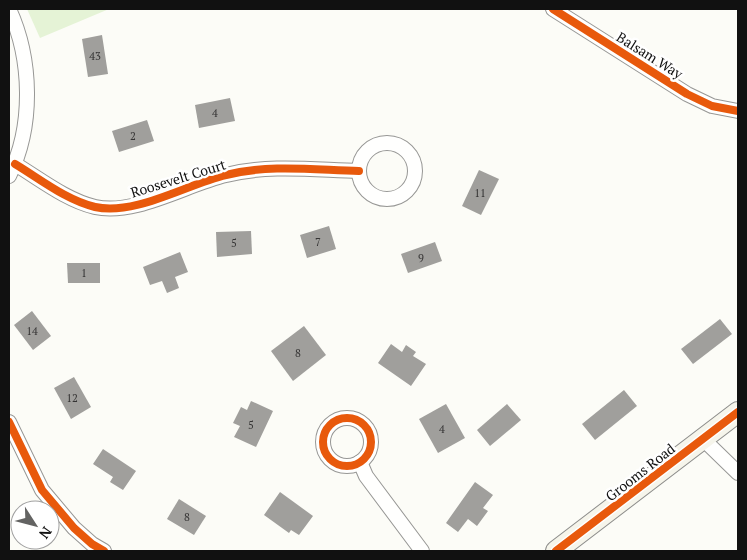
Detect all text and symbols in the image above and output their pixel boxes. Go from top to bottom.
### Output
street label: Balsam Way [613,27,688,83]
house number: 43 [89,49,101,63]
house number: 4 [212,106,218,120]
house number: 2 [130,129,136,143]
street label: Roosevelt Court [128,154,229,202]
house number: 11 [474,186,486,200]
house number: 7 [315,235,321,249]
house number: 5 [231,236,237,250]
house number: 9 [418,251,424,265]
house number: 1 [81,266,87,280]
house number: 14 [26,324,38,338]
house number: 8 [295,346,301,360]
house number: 12 [66,391,78,405]
house number: 5 [248,418,254,432]
house number: 4 [439,422,445,436]
street label: Grooms Road [601,439,679,505]
north arrow [10,500,60,550]
house number: 8 [184,510,190,524]
text: N [35,523,57,543]

